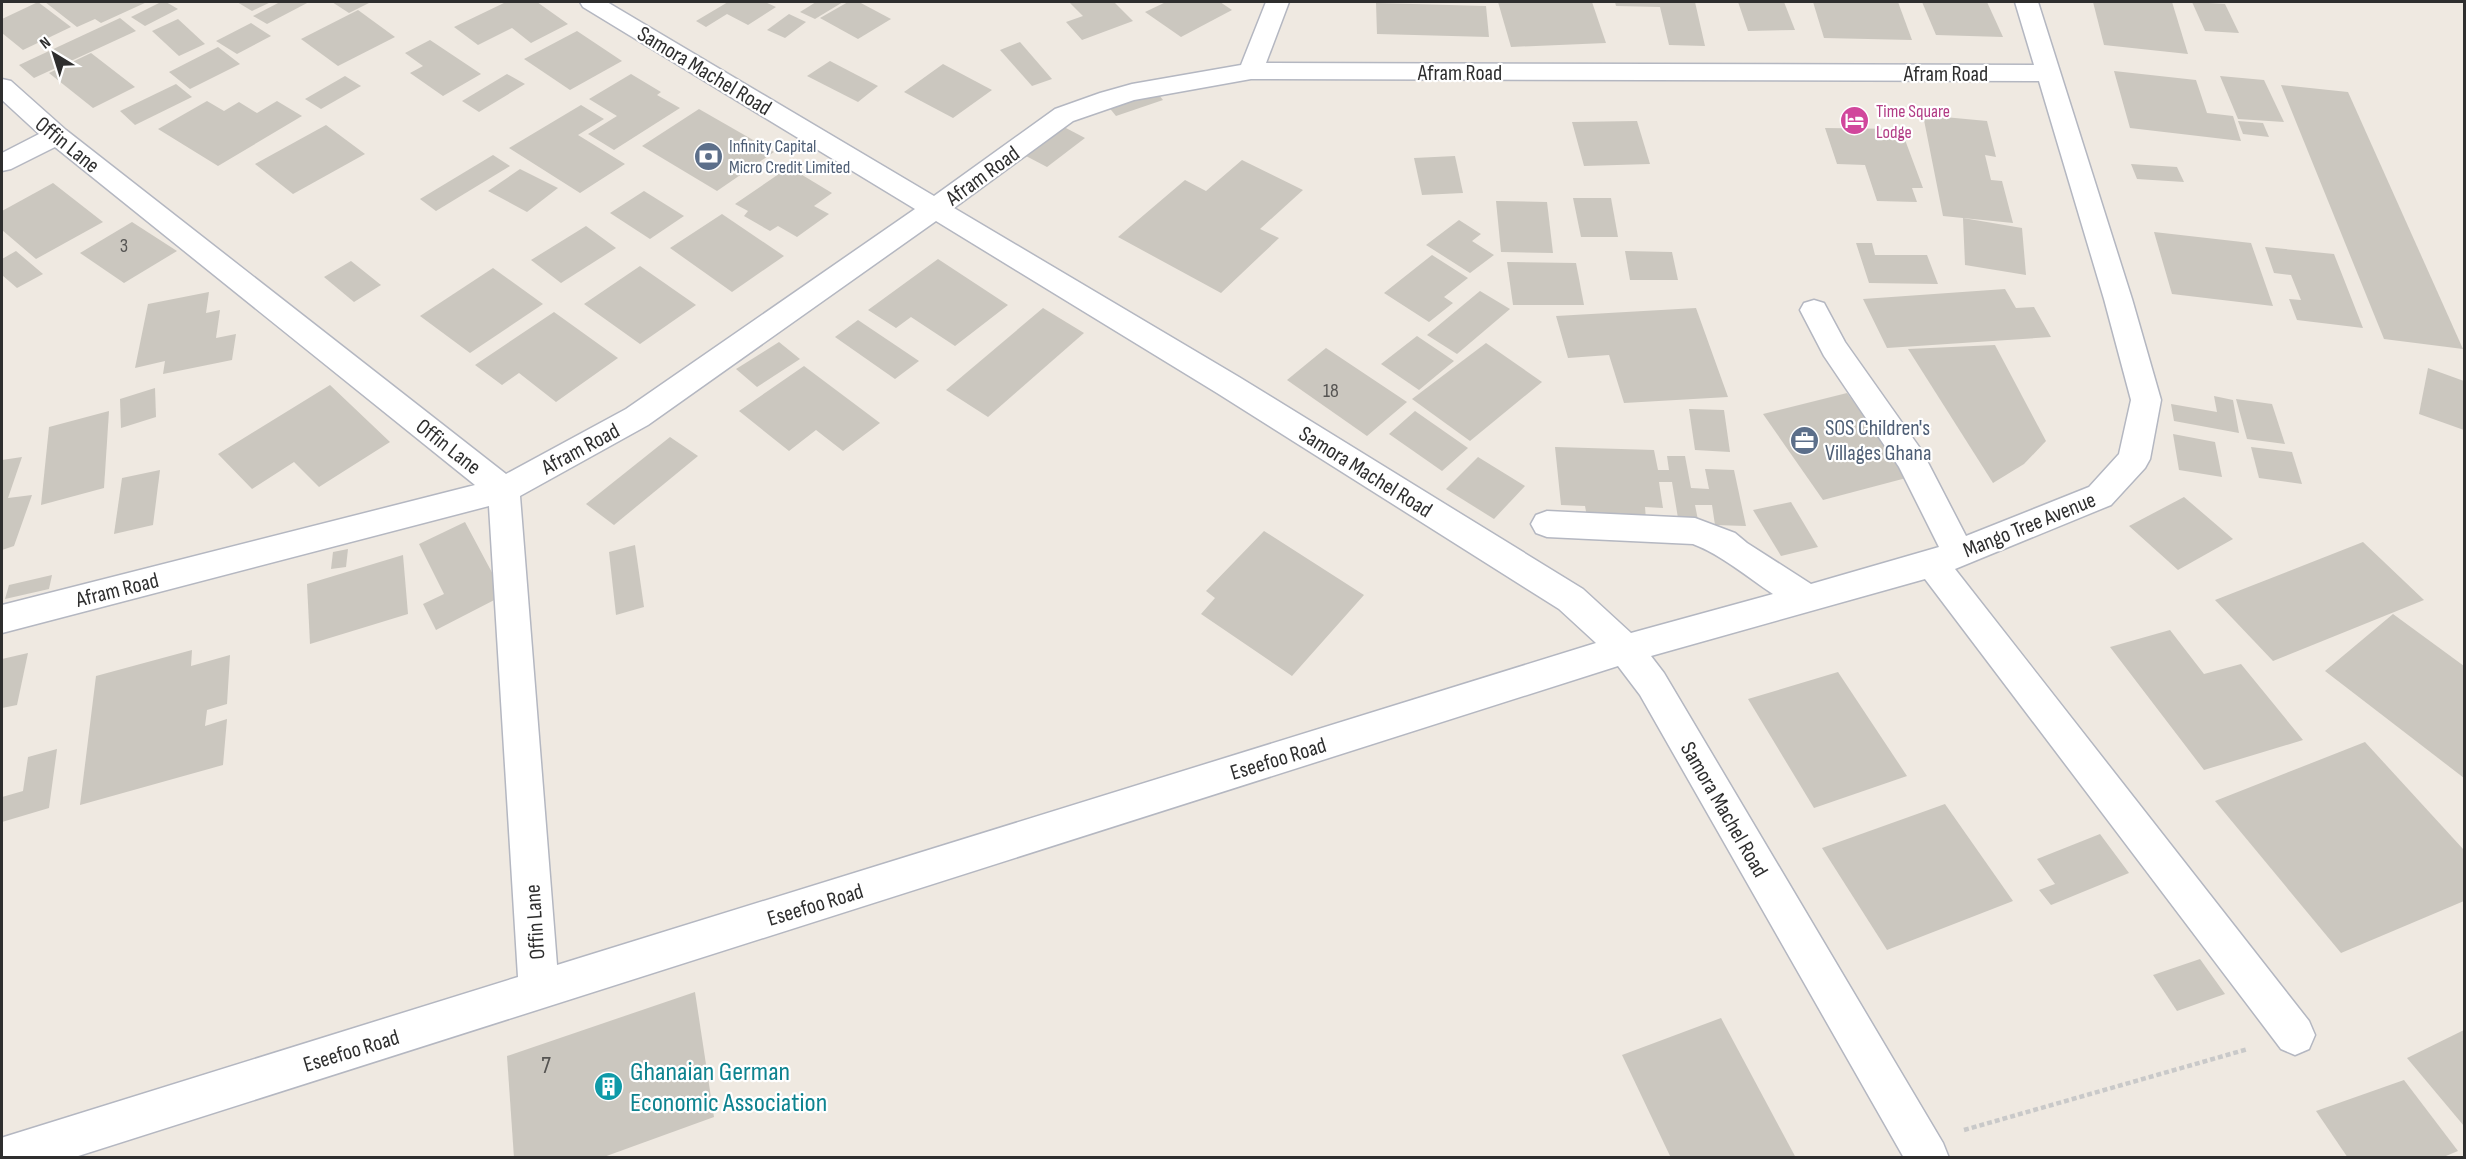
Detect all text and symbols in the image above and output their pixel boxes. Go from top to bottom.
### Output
street label: Samora Machel Road [632,21,776,122]
north arrow [24,24,84,84]
text: N [36,33,55,53]
street label: Afram Road [1417,60,1502,87]
street label: Afram Road [1903,61,1988,88]
place label: Time Square Lodge [1876,101,1950,143]
hotel icon: Time Square Lodge [1839,105,1871,137]
street label: Offin Lane [29,111,105,179]
place label: Infinity Capital Micro Credit Limited [729,136,850,178]
bank icon: Infinity Capital Micro Credit Limited [692,140,724,172]
street label: Afram Road [940,140,1025,213]
house number: 3 [120,234,128,258]
house number: 18 [1323,379,1339,403]
street label: Offin Lane [410,413,486,481]
place label: SOS Children's Villages Ghana [1825,415,1931,467]
street label: Afram Road [536,418,624,482]
street label: Samora Machel Road [1294,421,1437,524]
office icon: SOS Children's Villages Ghana [1788,424,1820,456]
street label: Mango Tree Avenue [1959,487,2100,564]
street label: Afram Road [72,567,162,614]
street label: Eseefoo Road [1227,732,1330,787]
street label: Samora Machel Road [1674,737,1773,882]
street label: Eseefoo Road [764,878,867,933]
street label: Offin Lane [519,883,552,960]
street label: Eseefoo Road [300,1024,403,1079]
house number: 7 [541,1051,551,1080]
place label: Ghanaian German Economic Association [630,1056,827,1119]
building icon: Ghanaian German Economic Association [593,1071,625,1103]

